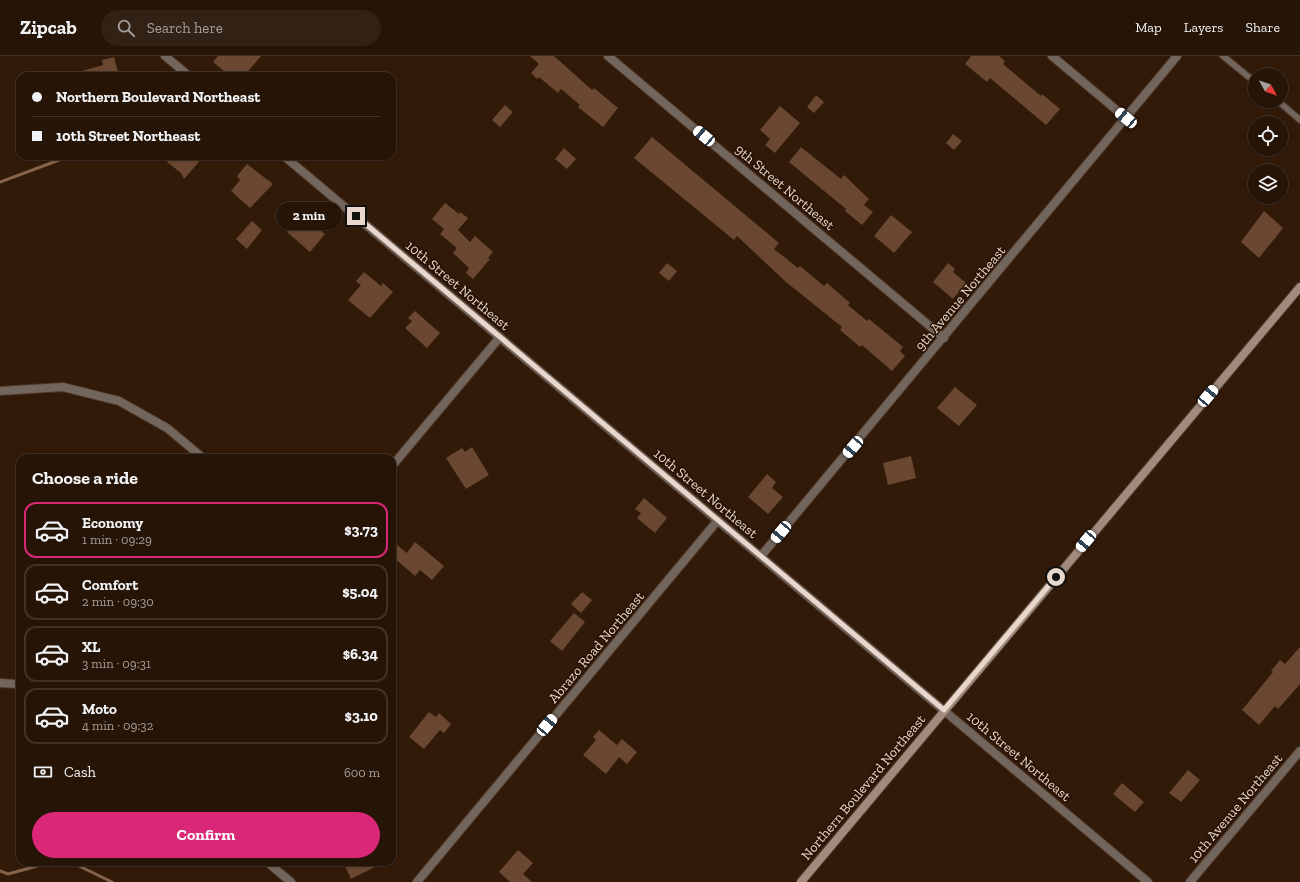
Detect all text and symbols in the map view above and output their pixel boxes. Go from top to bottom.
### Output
search box [101,10,381,46]
text: Zipcab [20,16,77,39]
icon: search [115,17,137,39]
text: Search here [147,19,223,37]
text: Map [1135,19,1162,36]
text: Layers [1184,19,1223,36]
text: Share [1245,19,1280,36]
north arrow [1248,68,1288,108]
map controls [1248,68,1288,204]
text: Northern Boulevard Northeast [56,88,260,106]
car [1113,106,1139,130]
button: locate [1248,116,1288,156]
car [691,124,717,148]
text: 10th Street Northeast [56,127,200,145]
street label: 9th Street Northeast [732,141,838,234]
button: layers [1248,164,1288,204]
callout: 2 min [276,202,342,230]
route end [347,207,365,225]
text: 2 min [293,208,325,223]
street label: 10th Street Northeast [402,237,514,334]
street label: 9th Avenue Northeast [912,242,1010,354]
car [1196,383,1220,409]
car [841,434,865,460]
street label: 10th Street Northeast [650,445,762,542]
text: Choose a ride [32,467,138,489]
icon: car [34,512,70,548]
text: Economy [82,514,143,532]
car [769,519,793,545]
text: $3.73 [344,521,378,539]
car [1074,528,1098,554]
text: 1 min · 09:29 [82,532,152,547]
route start [1047,568,1065,586]
icon: car [34,574,70,610]
text: Comfort [82,576,138,594]
text: $5.04 [342,583,378,601]
street label: Abrazo Road Northeast [545,588,648,706]
text: 2 min · 09:30 [82,594,154,609]
icon: car [34,636,70,672]
text: XL [82,638,100,656]
text: $6.34 [343,645,378,663]
text: 3 min · 09:31 [82,656,151,671]
icon: car [34,698,70,734]
text: Moto [82,700,117,718]
text: $3.10 [345,707,378,725]
street label: 10th Street Northeast [963,708,1075,805]
street label: Northern Boulevard Northeast [797,710,930,864]
car [535,712,559,738]
text: 4 min · 09:32 [82,718,153,733]
street label: 10th Avenue Northeast [1185,750,1287,866]
icon: cash [32,761,54,783]
text: Cash [64,763,96,781]
text: 600 m [344,765,380,780]
button: Confirm [32,812,380,858]

